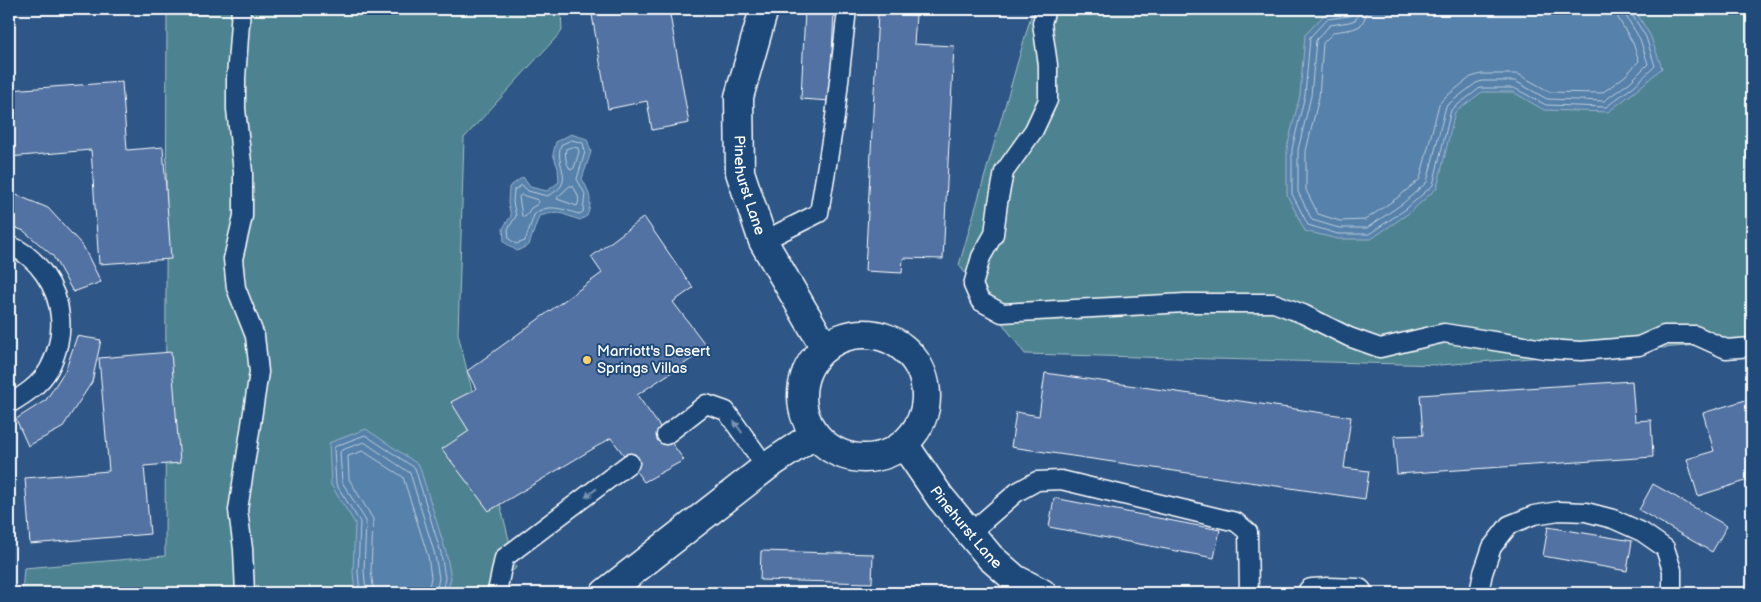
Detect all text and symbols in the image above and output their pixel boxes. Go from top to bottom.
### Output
street label: Pinehurst Lane [730,135,770,237]
place label: Marriott's Desert Springs Villas [597,342,711,378]
marker: Marriott's Desert Springs Villas [581,354,593,366]
one-way arrow [733,420,743,434]
street label: Pinehurst Lane [926,482,1006,573]
one-way arrow [585,487,598,498]

